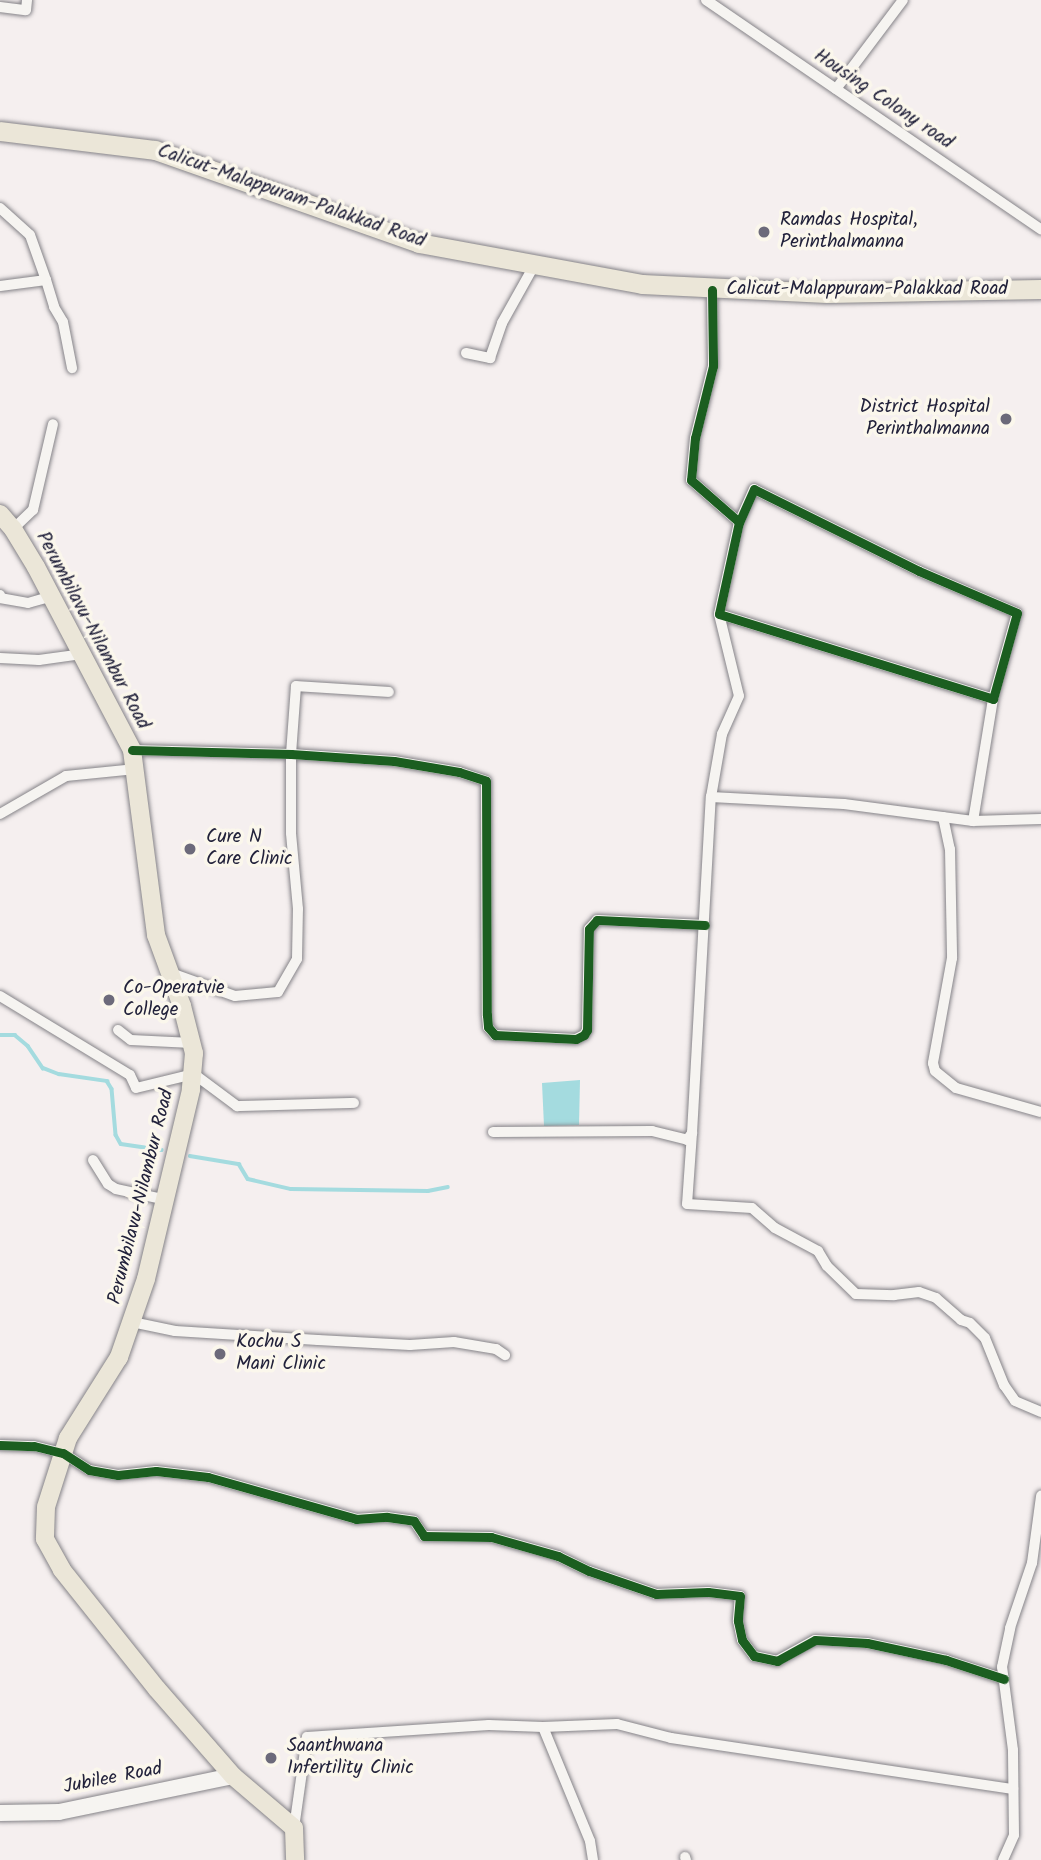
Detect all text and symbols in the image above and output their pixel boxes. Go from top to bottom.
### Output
street label: Housing Colony road [809,45,957,155]
street label: Calicut-Malappuram-Palakkad Road [154,140,428,254]
place label: Ramdas Hospital, Perinthalmanna [780,210,918,254]
marker: Ramdas Hospital, Perinthalmanna [754,222,774,242]
street label: Calicut-Malappuram-Palakkad Road [726,279,1008,301]
place label: District Hospital Perinthalmanna [860,397,990,441]
marker: District Hospital Perinthalmanna [996,409,1016,429]
street label: Perumbilavu-Nilambur Road [30,528,154,734]
place label: Cure N Care Clinic [206,827,292,871]
marker: Cure N Care Clinic [180,839,200,859]
place label: Co-Operatvie College [123,978,225,1022]
marker: Co-Operatvie College [101,992,117,1008]
street label: Perumbilavu-Nilambur Road [104,1087,180,1307]
place label: Kochu S Mani Clinic [236,1332,326,1376]
marker: Kochu S Mani Clinic [210,1344,230,1364]
place label: Saanthwana Infertility Clinic [287,1736,414,1780]
marker: Saanthwana Infertility Clinic [261,1748,281,1768]
street label: Jubilee Road [62,1758,164,1800]

